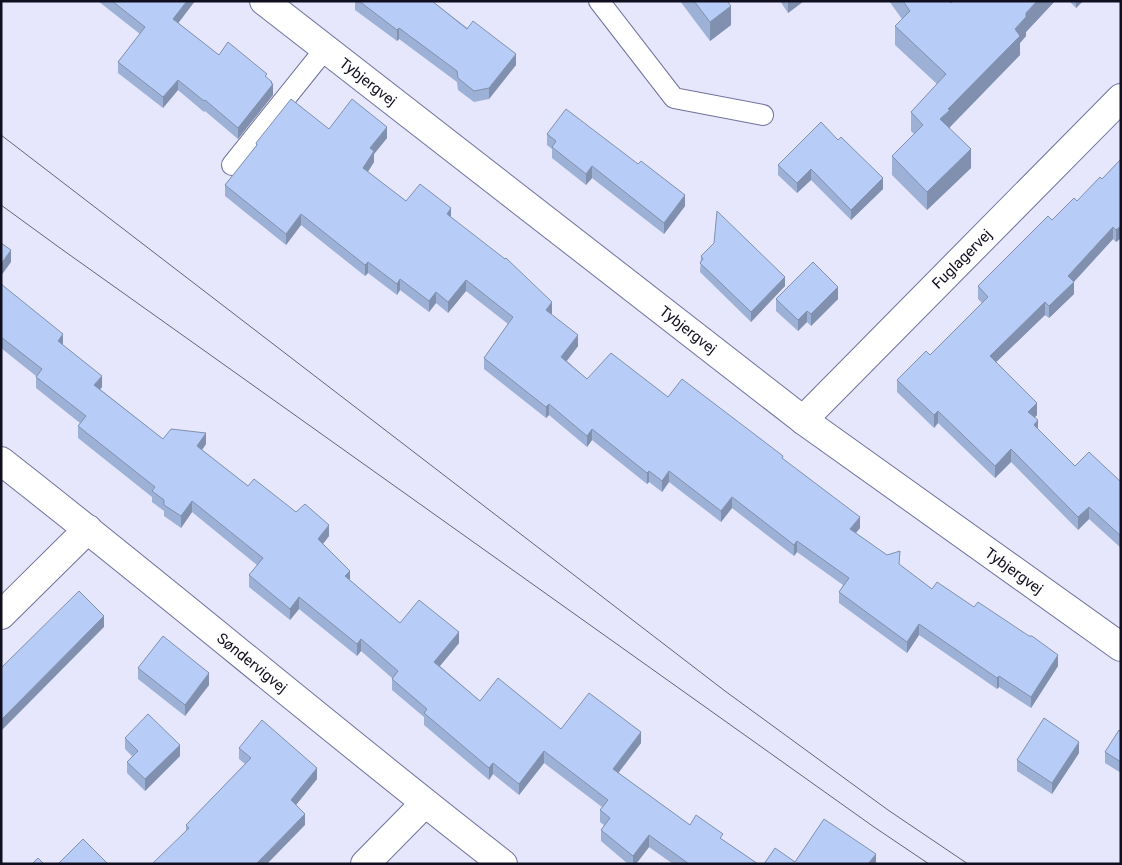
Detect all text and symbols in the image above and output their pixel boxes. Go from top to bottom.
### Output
street label: Tybjergvej [336,54,400,110]
street label: Fuglagervej [928,225,996,293]
street label: Tybjergvej [656,302,720,358]
street label: Tybjergvej [981,544,1047,598]
street label: Søndervigvej [213,629,291,697]

